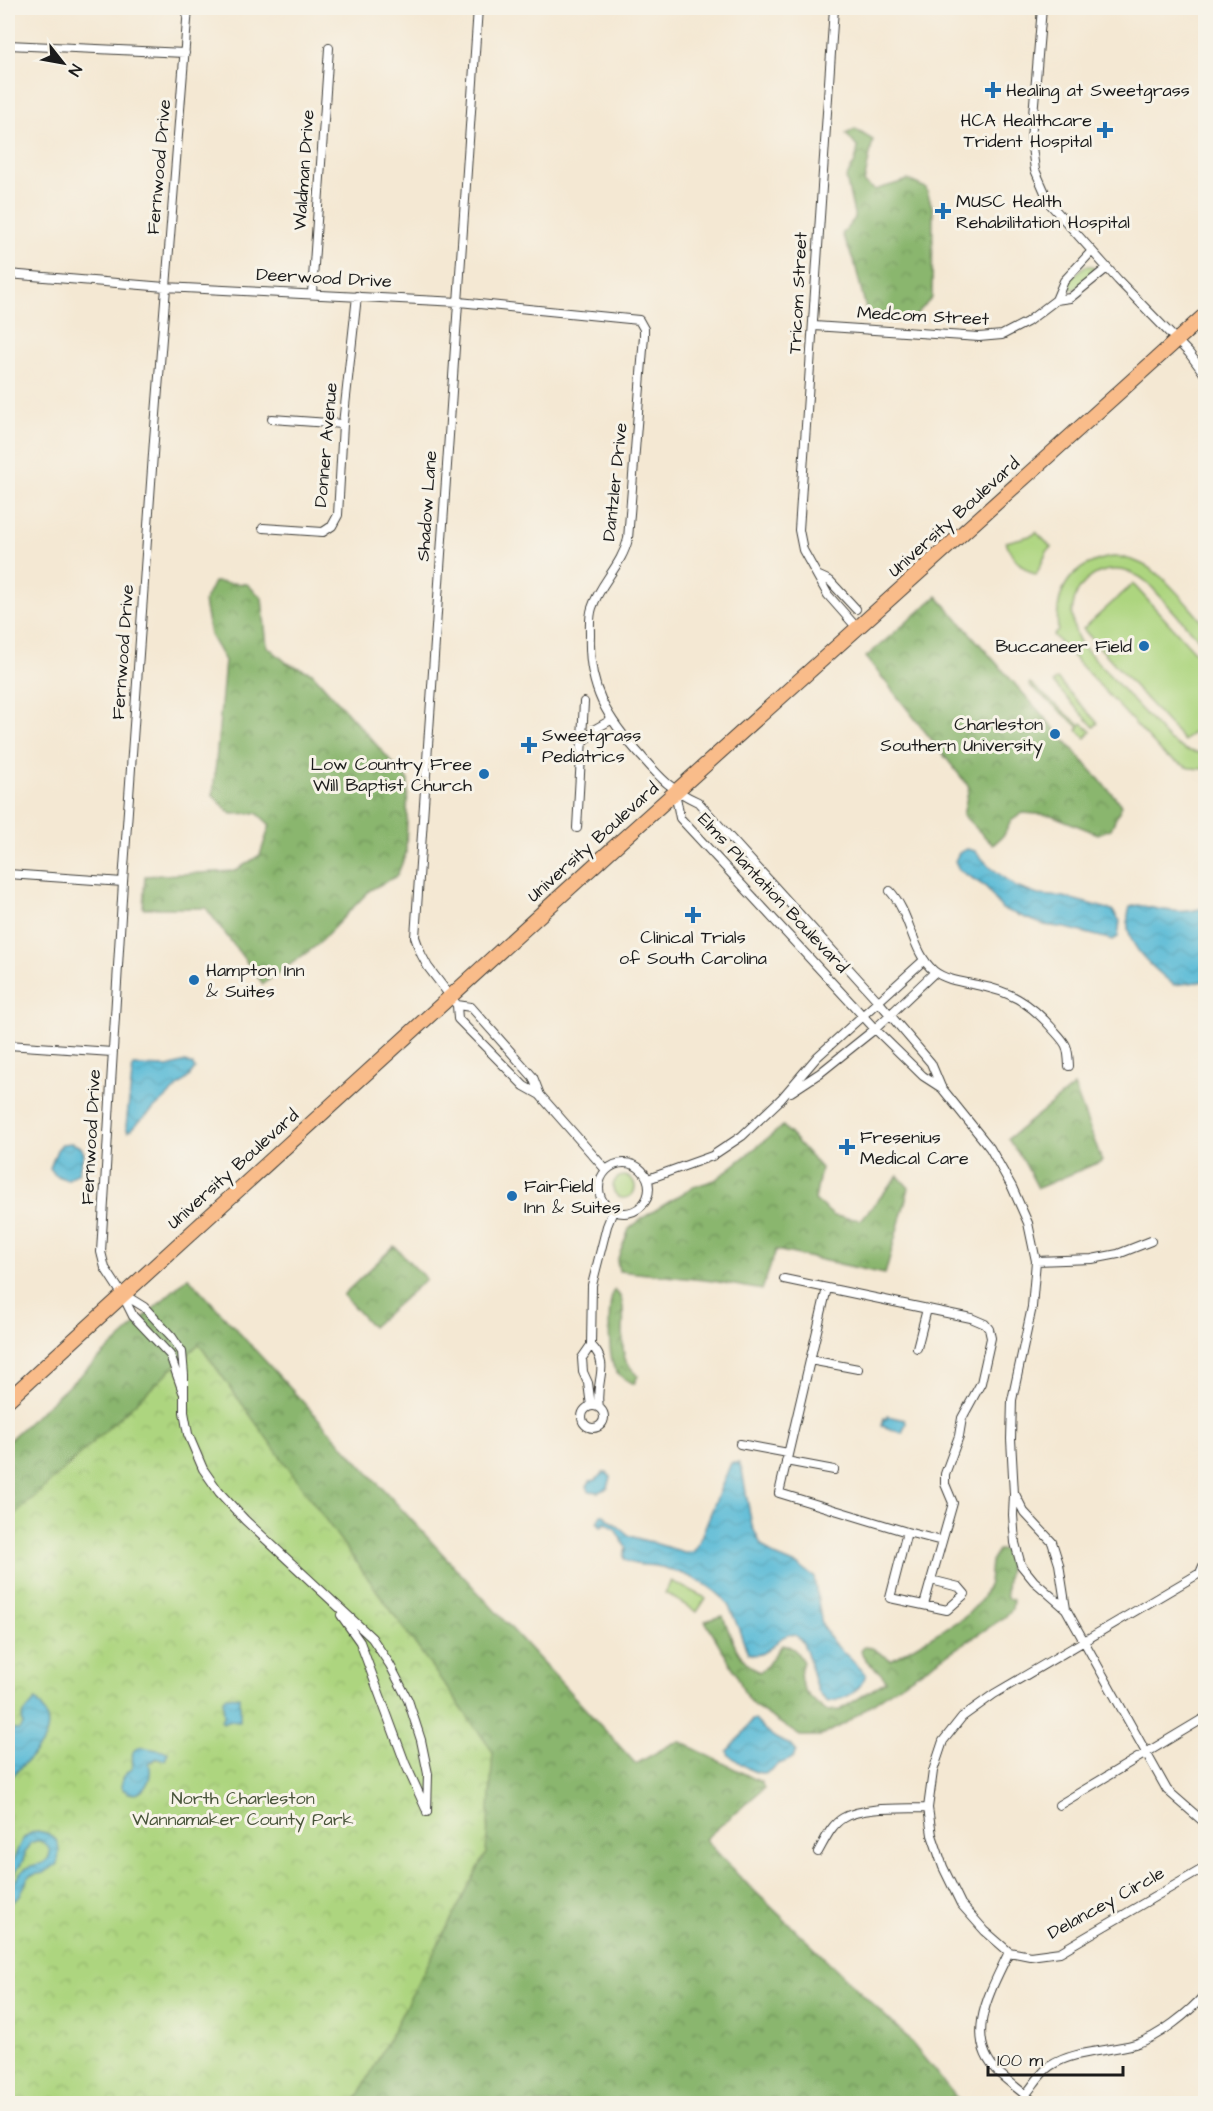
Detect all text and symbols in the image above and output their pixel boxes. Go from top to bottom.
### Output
north arrow [33,33,93,93]
text: N [63,60,87,80]
place label: Healing at Sweetgrass [1006,78,1190,104]
marker: Healing at Sweetgrass [984,81,1002,99]
street label: Fernwood Drive [141,98,177,236]
place label: HCA Healthcare Trident Hospital [961,108,1092,154]
street label: Waldman Drive [287,109,321,231]
marker: HCA Healthcare Trident Hospital [1096,121,1114,139]
place label: MUSC Health Rehabilitation Hospital [956,189,1130,235]
marker: MUSC Health Rehabilitation Hospital [934,202,952,220]
street label: Tricom Street [782,231,814,355]
street label: Deerwood Drive [256,262,393,294]
street label: Medcom Street [856,300,990,332]
street label: Donner Avenue [308,381,344,508]
street label: Dantzler Drive [596,421,634,543]
street label: Shadow Lane [411,449,443,562]
street label: University Boulevard [883,451,1026,584]
street label: Fernwood Drive [106,583,140,721]
place label: Buccaneer Field [996,634,1132,659]
marker: Buccaneer Field [1137,639,1151,653]
place label: Charleston Southern University [880,712,1043,759]
place label: Sweetgrass Pediatrics [542,723,641,769]
marker: Charleston Southern University [1048,727,1062,741]
marker: Sweetgrass Pediatrics [520,736,538,754]
place label: Low Country Free Will Baptist Church [310,752,472,798]
marker: Low Country Free Will Baptist Church [477,767,491,781]
street label: University Boulevard [522,776,665,909]
street label: Elms Plantation Boulevard [692,807,854,979]
marker: Clinical Trials of South Carolina [684,906,702,924]
place label: Clinical Trials of South Carolina [619,925,767,971]
place label: Hampton Inn & Suites [206,958,304,1004]
marker: Hampton Inn & Suites [187,973,201,987]
street label: Fernwood Drive [75,1068,107,1205]
street label: University Boulevard [162,1103,305,1236]
place label: Fresenius Medical Care [860,1125,969,1171]
marker: Fresenius Medical Care [838,1138,856,1156]
place label: Fairfield Inn & Suites [524,1174,621,1220]
marker: Fairfield Inn & Suites [505,1189,519,1203]
park label: North Charleston Wannamaker County Park [132,1786,354,1833]
street label: Delancey Circle [1043,1860,1170,1946]
scale bar [988,2039,1123,2077]
text: 100 m [997,2048,1043,2073]

